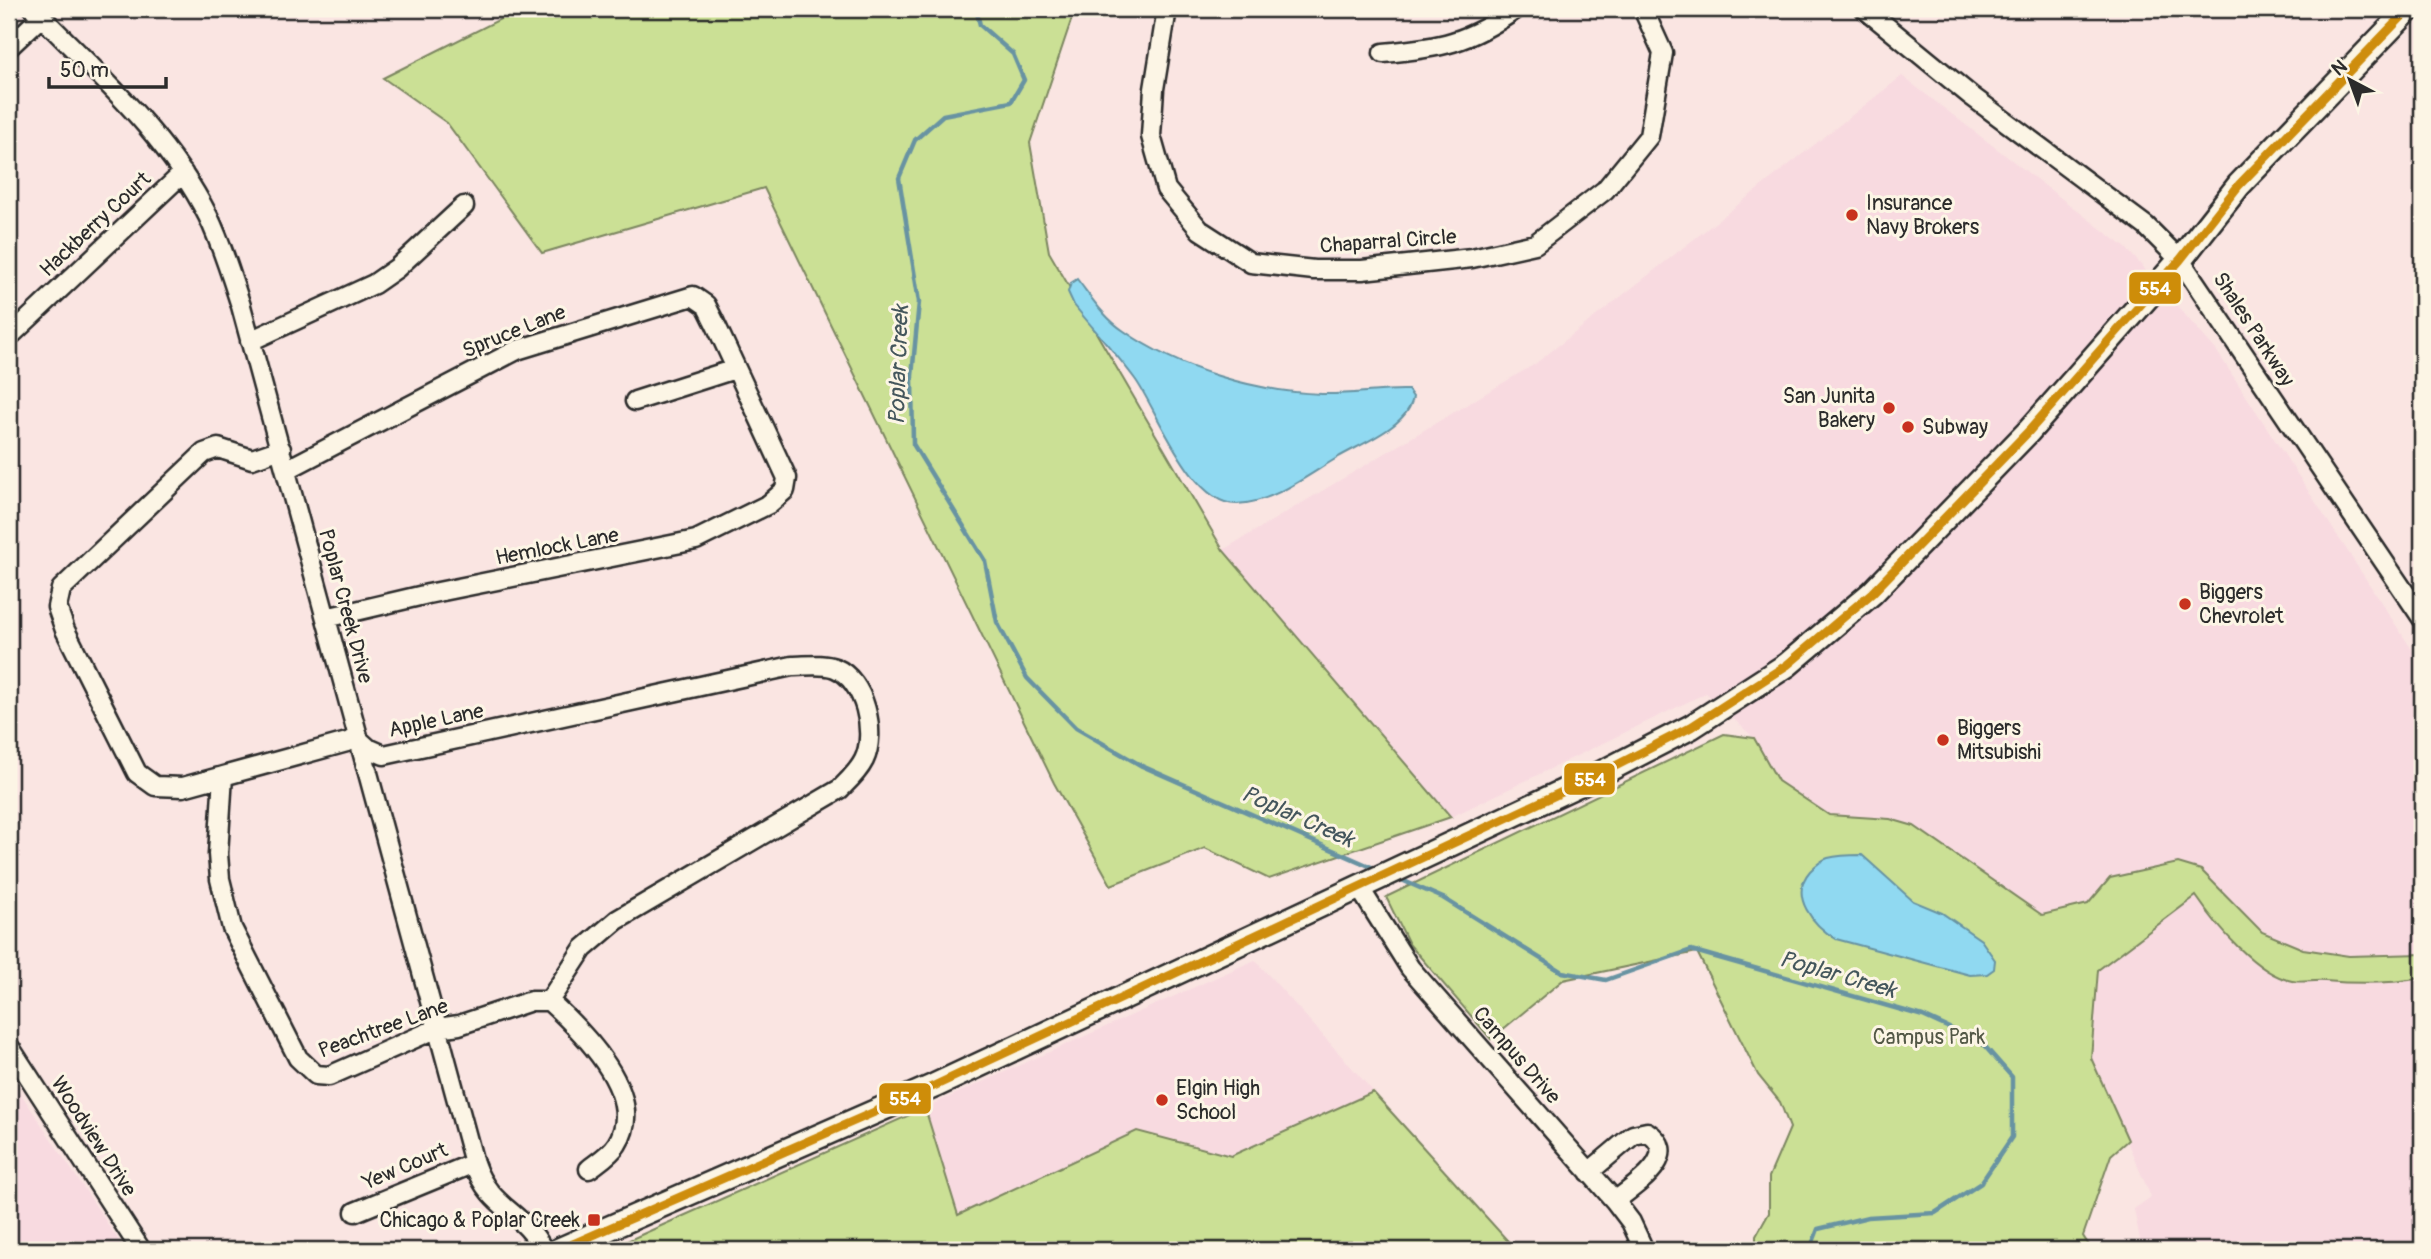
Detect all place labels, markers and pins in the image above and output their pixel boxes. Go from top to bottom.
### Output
place label: Insurance Navy Brokers [1866,190,1980,241]
marker: Insurance Navy Brokers [1844,207,1860,223]
place label: San Junita Bakery [1783,383,1875,434]
marker: San Junita Bakery [1881,400,1897,416]
place label: Subway [1922,414,1988,441]
marker: Subway [1900,419,1916,435]
place label: Biggers Chevrolet [2199,579,2284,630]
marker: Biggers Chevrolet [2177,596,2193,612]
place label: Biggers Mitsubishi [1957,715,2041,766]
marker: Biggers Mitsubishi [1935,732,1951,748]
place label: Elgin High School [1176,1075,1260,1126]
marker: Elgin High School [1154,1092,1170,1108]
place label: Chicago & Poplar Creek [379,1207,580,1234]
marker: Chicago & Poplar Creek [586,1212,602,1228]

